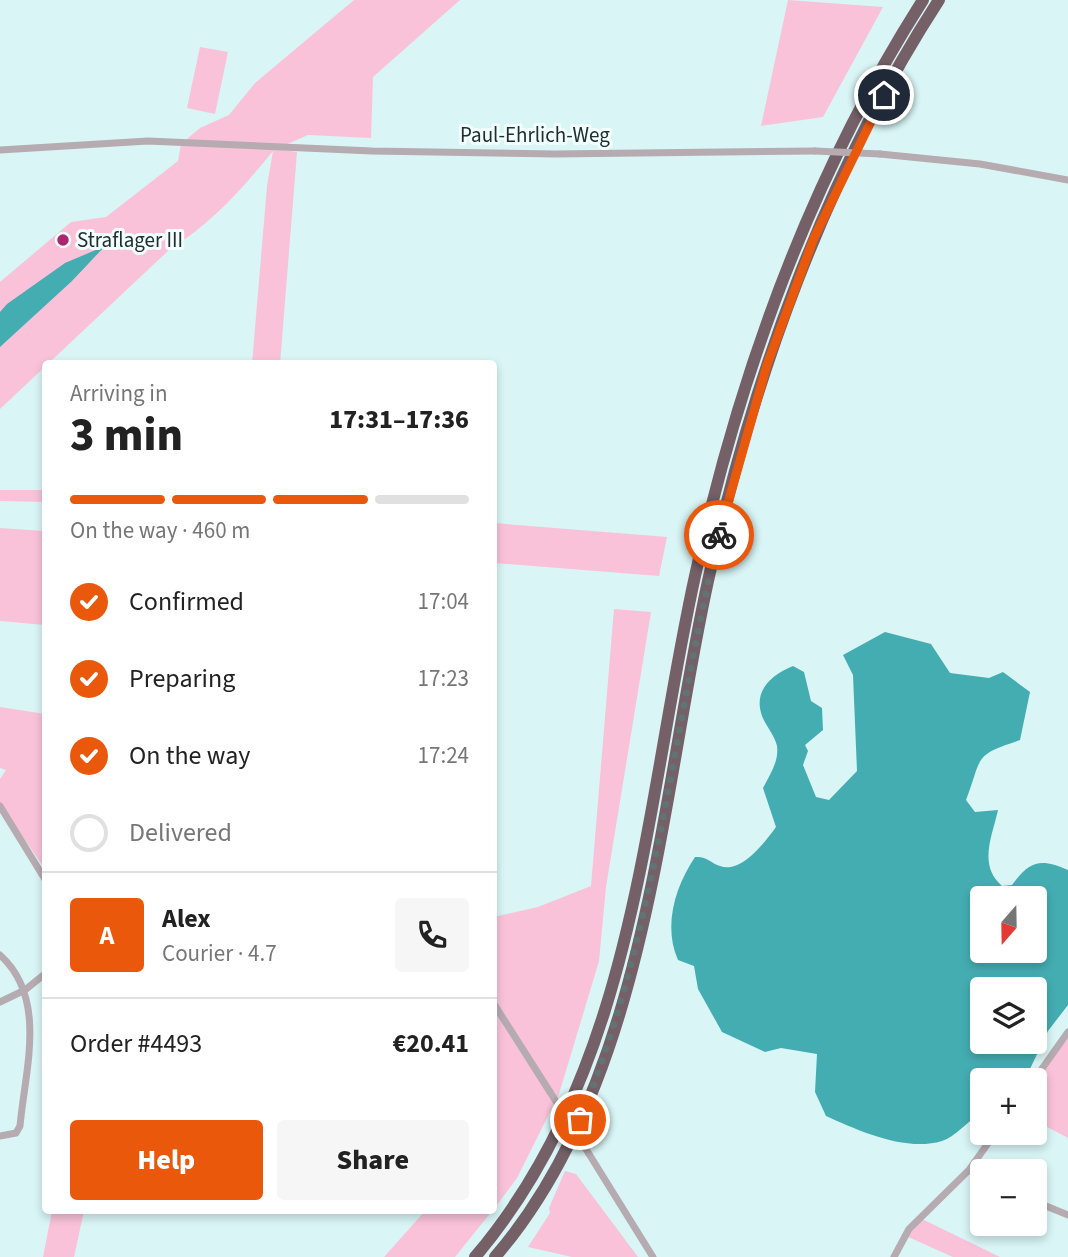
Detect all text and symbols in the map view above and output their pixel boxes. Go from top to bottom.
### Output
pin [854,65,914,125]
icon: home [865,76,903,114]
street label: Paul-Ehrlich-Weg [460,120,610,150]
place label: Straflager III [77,225,183,255]
marker: Straflager III [55,232,71,248]
text: Arriving in [70,377,168,410]
text: 17:31–17:36 [329,401,469,438]
text: 3 min [70,403,183,468]
courier [684,500,754,570]
text: On the way · 460 m [70,514,250,547]
icon: bike [700,516,738,554]
icon: check [70,583,108,621]
text: Confirmed [129,583,244,620]
text: 17:04 [418,585,469,618]
icon: check [70,660,108,698]
text: Preparing [129,660,235,697]
text: 17:23 [418,662,469,695]
icon: check [70,737,108,775]
text: On the way [129,737,250,774]
text: 17:24 [418,739,469,772]
text: Delivered [129,814,232,851]
north arrow [970,886,1046,962]
map controls [970,886,1047,1236]
button: phone [395,898,469,972]
text: Alex [162,900,211,937]
text: A [100,917,114,954]
text: Courier · 4.7 [162,937,277,970]
button: layers [970,977,1047,1054]
text: Order #4493 [70,1025,202,1062]
text: €20.41 [393,1025,469,1062]
button: + [970,1068,1047,1145]
pin [550,1090,610,1150]
icon: bag [561,1101,599,1139]
button: Help [70,1120,263,1200]
button: Share [277,1120,469,1200]
button: − [970,1159,1047,1236]

